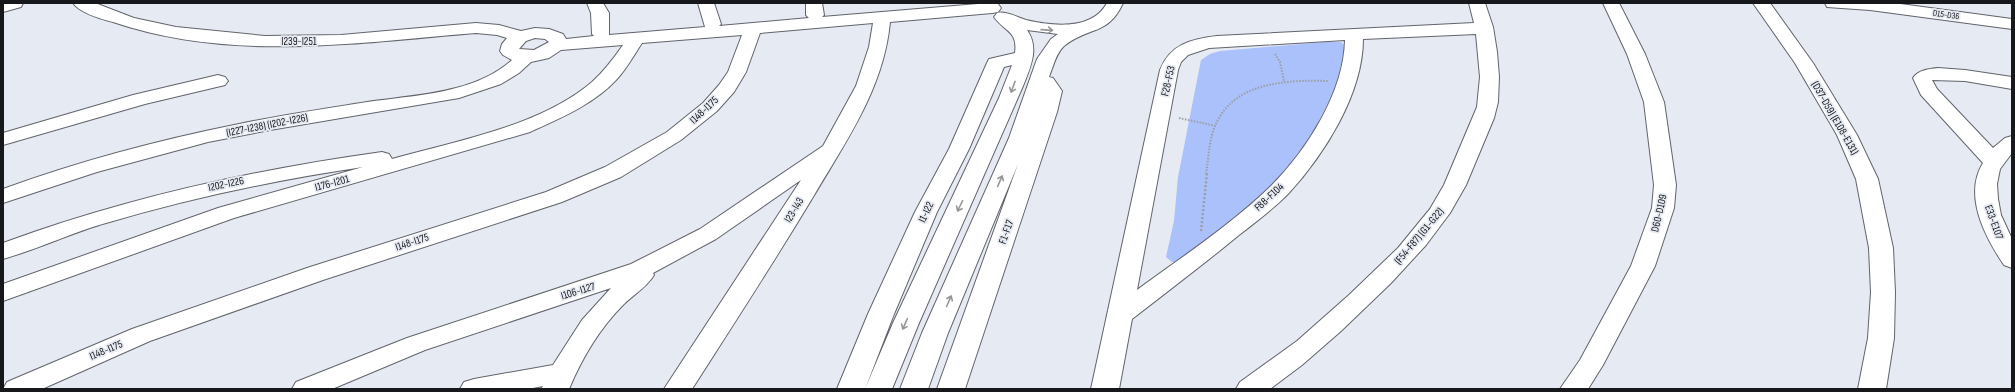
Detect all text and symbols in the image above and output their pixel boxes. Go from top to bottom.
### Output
street label: D15-D36 [1932,8,1960,22]
one-way arrow [1040,26,1053,33]
street label: I239-I251 [281,35,317,48]
street label: F28-F53 [1158,64,1178,97]
street label: (D37-D59) (E108-E131) [1809,79,1861,157]
one-way arrow [1008,81,1016,93]
street label: I148-I175 [687,94,721,126]
street label: (I227-I238) (I202-I226) [225,111,309,139]
street label: I176-I201 [313,172,351,194]
street label: I202-I226 [207,174,245,194]
one-way arrow [997,176,1005,188]
street label: F88-F104 [1252,180,1287,214]
street label: D60-D109 [1648,193,1670,233]
street label: I23-I43 [781,195,807,225]
street label: I1-I22 [915,199,937,224]
one-way arrow [956,200,963,212]
street label: E33-E107 [1982,203,2006,241]
street label: (F54-F87) (G1-G22) [1392,205,1446,267]
street label: F1-F17 [996,218,1016,246]
street label: I148-I175 [394,230,430,254]
street label: I106-I127 [559,279,597,302]
one-way arrow [945,295,953,307]
one-way arrow [901,318,908,330]
street label: I148-I175 [88,337,124,363]

